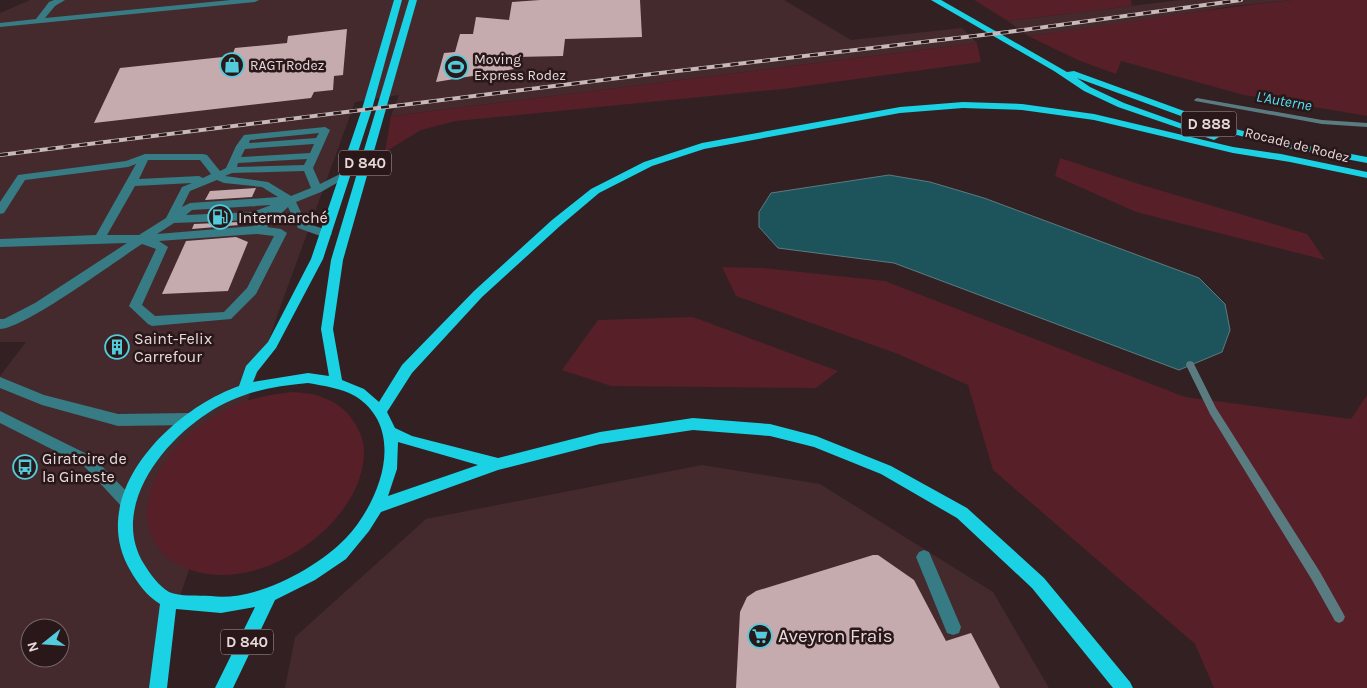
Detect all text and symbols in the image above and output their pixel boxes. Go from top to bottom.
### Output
place label: Moving Express Rodez [474,51,566,84]
shop icon: RAGT Rodez [219,52,245,78]
sports icon: Moving Express Rodez [443,54,469,80]
place label: RAGT Rodez [250,57,324,74]
water label: L'Auterne [1255,87,1313,115]
road number: D 888 [1182,112,1236,136]
street label: Rocade de Rodez [1243,124,1351,166]
road number: D 840 [339,150,391,176]
fuel station icon: Intermarché [207,204,233,230]
place label: Intermarché [238,208,328,227]
place label: Saint-Felix Carrefour [134,329,212,366]
building icon: Saint-Felix Carrefour [104,334,130,360]
place label: Giratoire de la Gineste [42,449,127,486]
bus stop icon: Giratoire de la Gineste [12,454,38,480]
north arrow [20,618,70,668]
supermarket icon: Aveyron Frais [747,623,773,649]
place label: Aveyron Frais [778,625,893,647]
road number: D 840 [221,630,273,654]
text: N [23,639,43,654]

